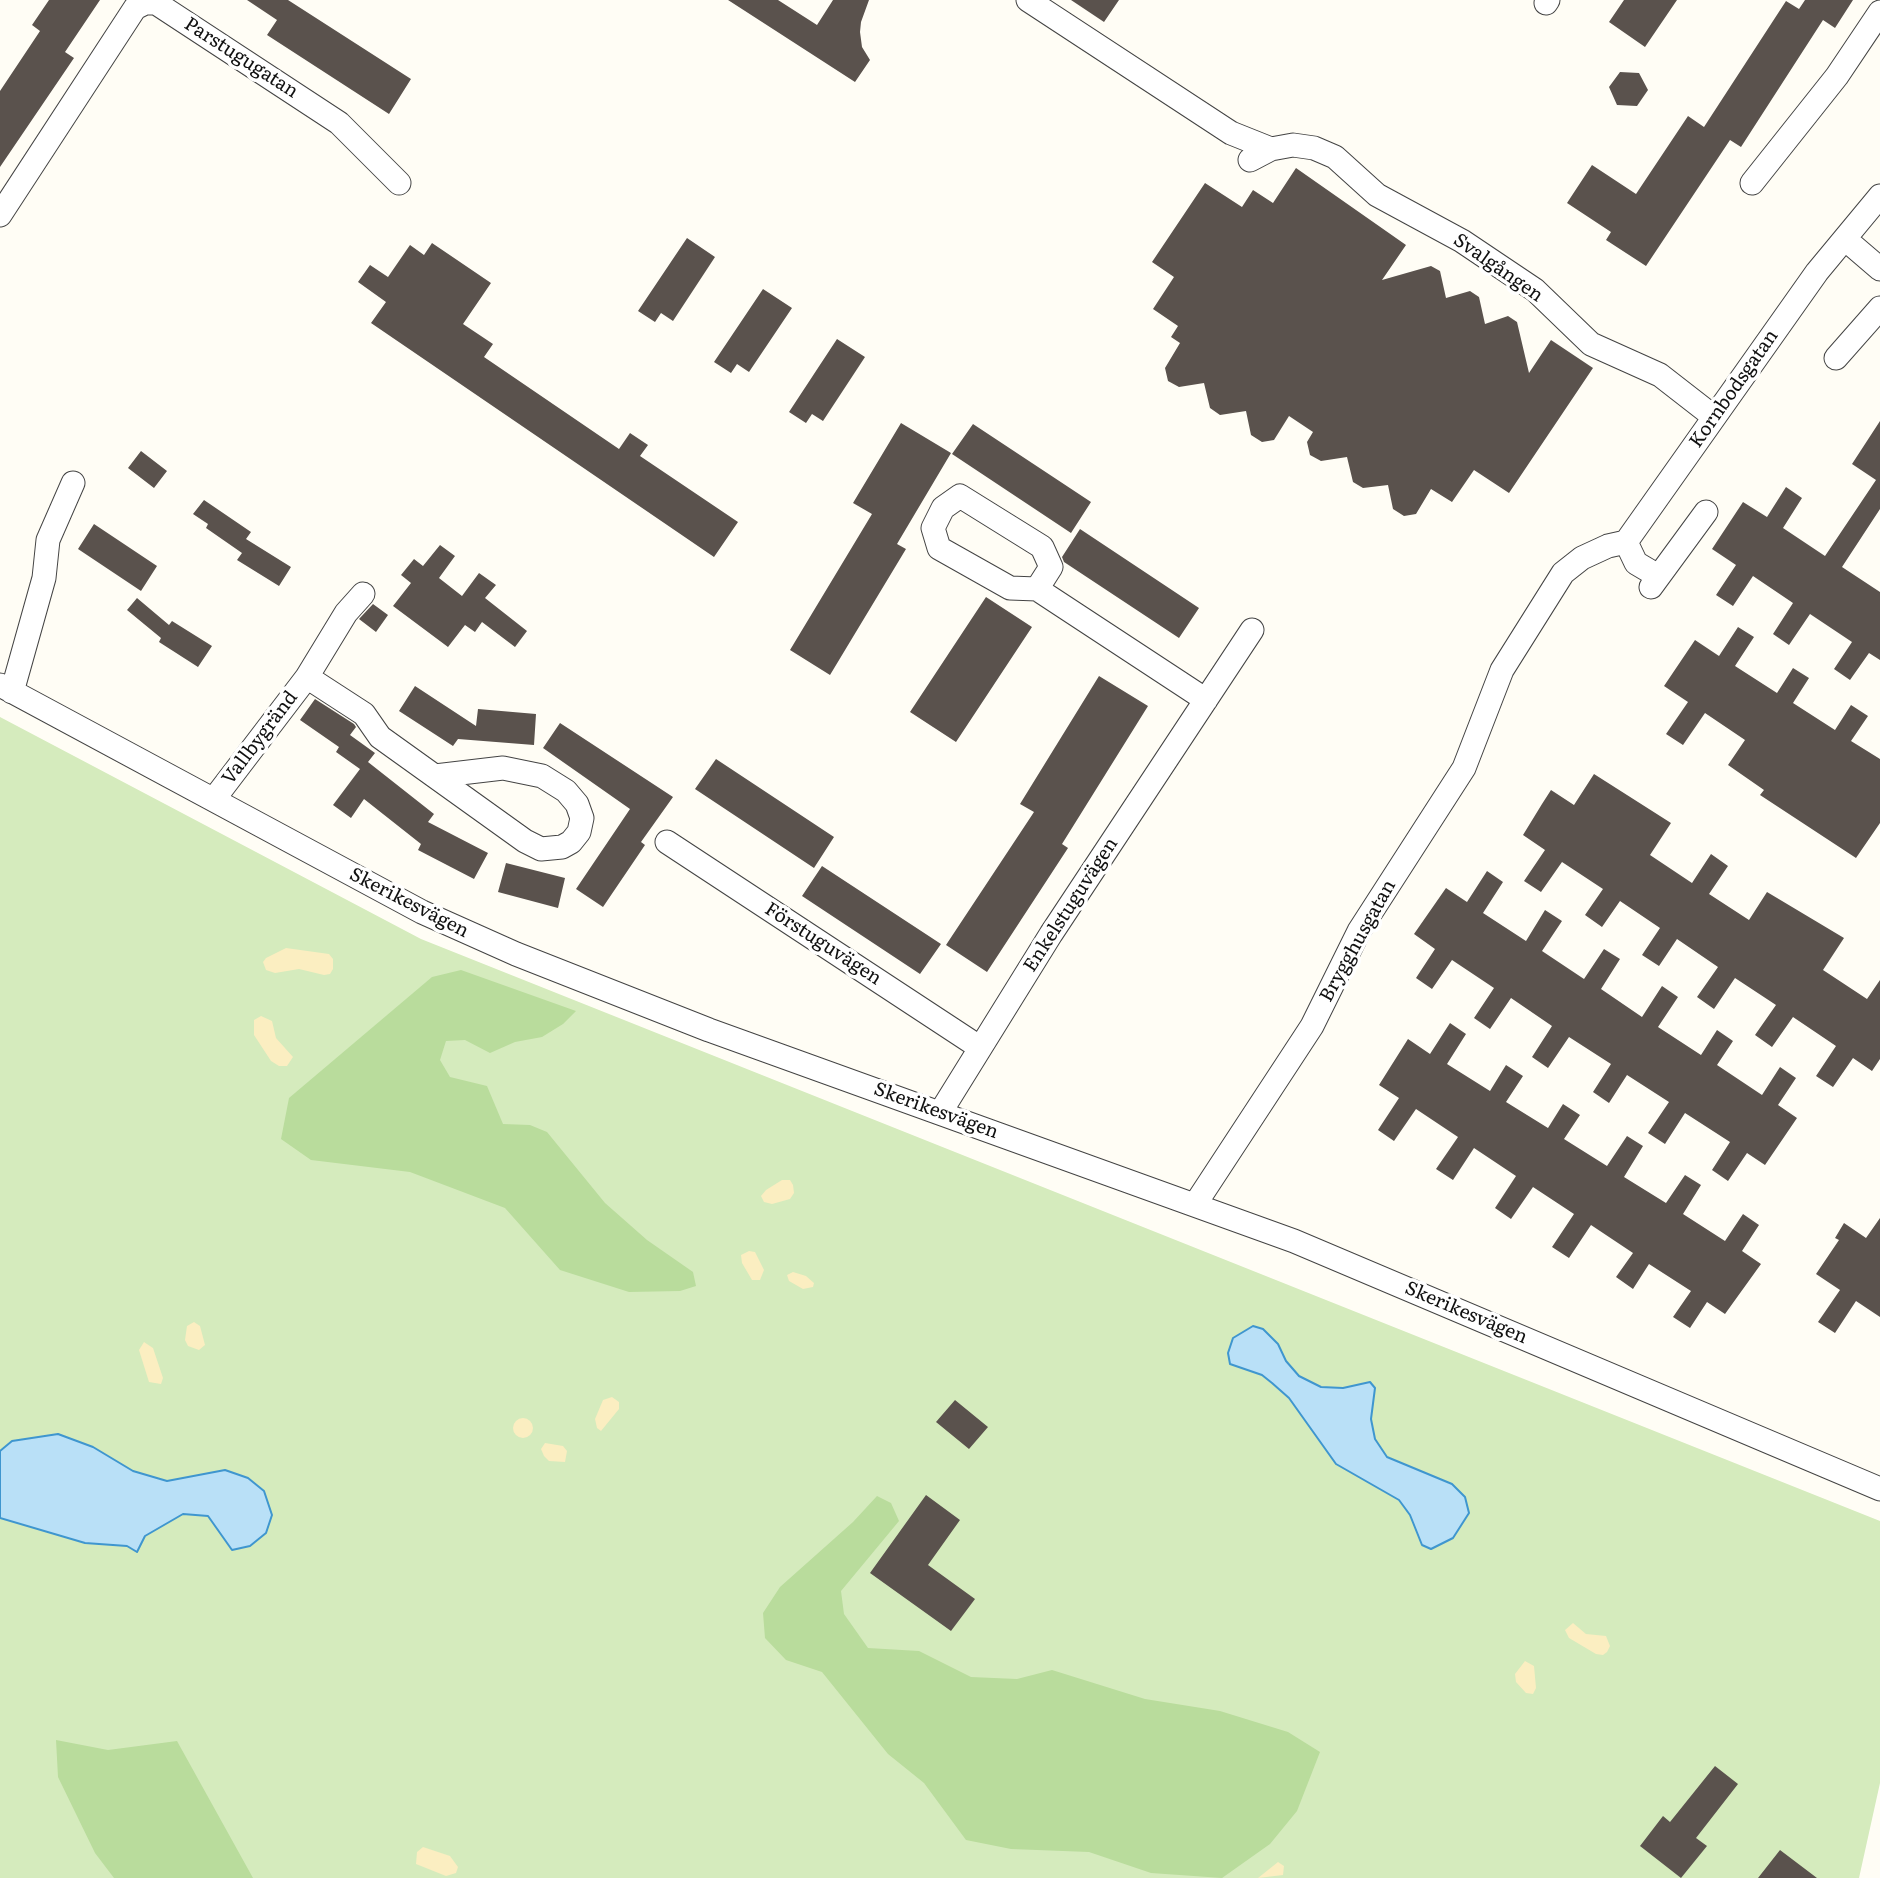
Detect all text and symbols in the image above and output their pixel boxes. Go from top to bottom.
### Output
street label: Parstugugatan [180,13,302,103]
street label: Svalgången [1449,229,1547,307]
street label: Kornbodsgatan [1685,326,1783,452]
street label: Vallbygränd [217,687,303,789]
street label: Enkelstuguvägen [1019,834,1123,976]
street label: Skerikesvägen [346,863,472,943]
street label: Brygghusgatan [1315,876,1401,1006]
street label: Förstuguvägen [760,898,886,990]
street label: Skerikesvägen [871,1078,1001,1144]
street label: Skerikesvägen [1401,1277,1531,1349]

